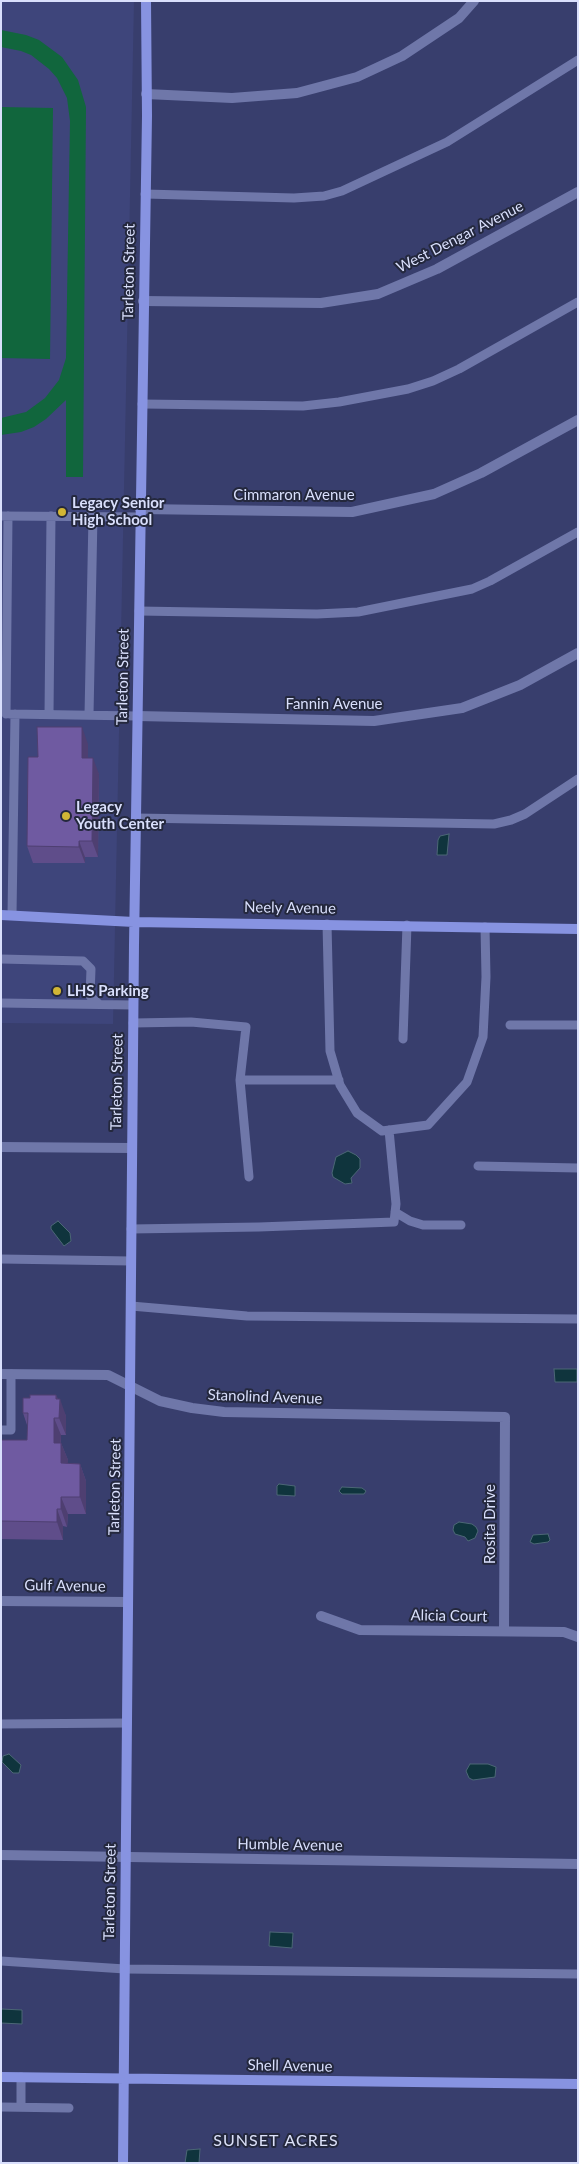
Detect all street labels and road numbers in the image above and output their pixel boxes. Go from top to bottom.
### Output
street label: West Dengar Avenue [393,197,527,277]
street label: Tarleton Street [119,223,139,321]
street label: Cimmaron Avenue [233,486,355,504]
street label: Tarleton Street [113,628,133,726]
street label: Fannin Avenue [285,695,383,713]
street label: Neely Avenue [244,898,336,918]
street label: Tarleton Street [107,1033,127,1131]
street label: Stanolind Avenue [207,1386,323,1408]
street label: Tarleton Street [105,1438,125,1536]
street label: Rosita Drive [481,1484,499,1564]
street label: Gulf Avenue [24,1576,106,1596]
street label: Alicia Court [410,1606,488,1626]
street label: Humble Avenue [237,1835,343,1855]
street label: Tarleton Street [100,1843,120,1941]
street label: Shell Avenue [247,2056,333,2076]

